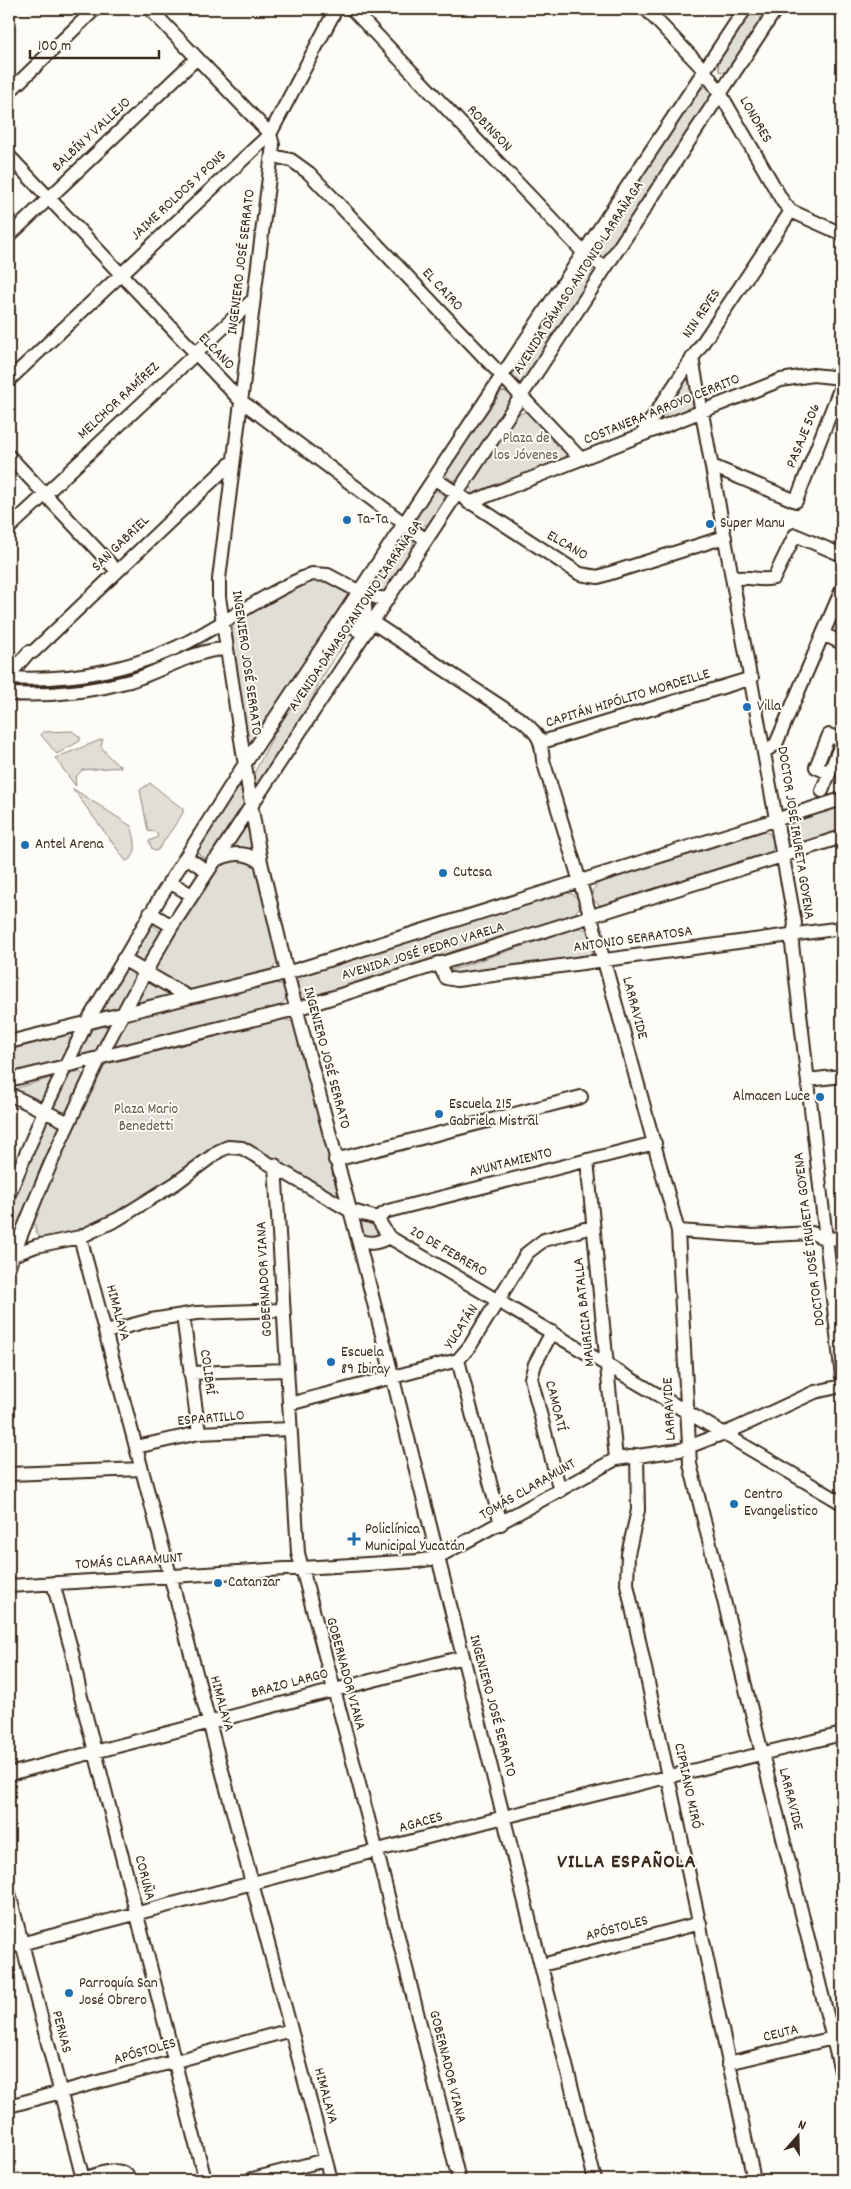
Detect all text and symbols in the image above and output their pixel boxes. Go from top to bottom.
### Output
scale bar [30,28,159,60]
text: 100 m [38,36,71,58]
street label: BALBÍN Y VALLEJO [48,92,136,178]
street label: LONDRES [733,93,777,147]
street label: ROBINSON [461,101,517,157]
street label: JAIME ROLDOS Y PONS [126,146,232,246]
street label: AVENIDA DÁMASO ANTONIO LARRAÑAGA [508,177,650,379]
street label: INGENIERO JOSÉ SERRATO [222,188,262,336]
street label: EL CAIRO [416,263,468,317]
street label: NIN REYES [677,285,727,343]
street label: ELCANO [193,328,239,376]
street label: MELCHOR RAMÍREZ [73,357,165,445]
street label: COSTANERA ARROYO CERRITO [580,369,744,451]
street label: PASAJE 506 [781,400,827,472]
park label: Plaza de los Jóvenes [494,428,558,467]
place label: Ta-Ta [357,509,389,531]
street label: SAN GABRIEL [87,511,155,577]
place label: Super Manu [720,513,785,535]
marker: Ta-Ta [341,514,353,526]
street label: AVENIDA DÁMASO ANTONIO LARRAÑAGA [283,516,429,716]
marker: Super Manu [704,518,716,530]
street label: ELCANO [542,525,592,567]
street label: INGENIERO JOSÉ SERRATO [225,589,267,737]
street label: CAPITÁN HIPÓLITO MORDEILLE [543,663,713,734]
place label: Villa [757,696,782,718]
marker: Villa [741,701,753,713]
street label: DOCTOR JOSÉ IRURETA GOYENA [770,745,820,921]
place label: Antel Arena [35,834,105,856]
marker: Antel Arena [19,839,31,851]
place label: Cutcsa [453,862,493,884]
marker: Cutcsa [437,867,449,879]
street label: AVENIDA JOSÉ PEDRO VARELA [339,917,507,987]
street label: ANTONIO SERRATOSA [572,921,694,959]
street label: LARRAVIDE [615,974,653,1042]
street label: INGENIERO JOSÉ SERRATO [296,984,356,1132]
place label: Almacen Luce [733,1086,810,1108]
marker: Almacen Luce [814,1091,826,1103]
place label: Escuela 215 Gabriela Mistral [449,1094,539,1133]
park label: Plaza Mario Benedetti [114,1099,179,1138]
marker: Escuela 215 Gabriela Mistral [433,1108,445,1120]
street label: AYUNTAMIENTO [467,1142,555,1184]
street label: DOCTOR JOSÉ IRURETA GOYENA [788,1151,832,1327]
street label: GOBERNADOR VIANA [251,1221,279,1337]
street label: 20 DE FEBRERO [405,1221,491,1283]
street label: MAURICIA BATALLA [568,1256,602,1368]
street label: HIMALAYA [99,1282,135,1344]
street label: YUCATÁN [439,1300,485,1354]
place label: Escuela 89 Ibiray [341,1342,391,1381]
street label: COLIBRÍ [193,1348,221,1397]
marker: Escuela 89 Ibiray [325,1356,337,1368]
street label: LARRAVIDE [657,1377,683,1441]
street label: CAMOATÍ [538,1378,572,1434]
street label: ESPARTILLO [177,1405,245,1433]
street label: TOMÁS CLARAMUNT [476,1454,580,1526]
place label: Centro Evangelistico [744,1484,818,1523]
marker: Centro Evangelistico [728,1498,740,1510]
place label: Policlínica Municipal Yucatán [365,1519,465,1558]
marker: Policlínica Municipal Yucatán [347,1532,361,1546]
street label: TOMÁS CLARAMUNT [74,1547,184,1577]
place label: Catanzar [228,1572,281,1594]
marker: Catanzar [212,1577,224,1589]
street label: GOBERNADOR VIANA [319,1615,371,1733]
street label: INGENIERO JOSÉ SERRATO [462,1632,522,1780]
street label: BRAZO LARGO [249,1663,331,1705]
street label: HIMALAYA [203,1673,239,1735]
street label: CIPRIANO MIRÓ [667,1741,707,1831]
street label: LARRAVIDE [772,1766,808,1833]
street label: AGACES [396,1806,446,1840]
district label: VILLA ESPAÑOLA [557,1849,697,1877]
street label: CORUÑA [128,1853,160,1903]
street label: APÓSTOLES [583,1910,651,1948]
place label: Parroquía San José Obrero [79,1973,158,2012]
marker: Parroquía San José Obrero [63,1987,75,1999]
street label: PERNAS [45,2008,77,2056]
street label: GOBERNADOR VIANA [422,2008,472,2126]
street label: CEUTA [761,2019,801,2049]
street label: APÓSTOLES [111,2033,179,2071]
street label: HIMALAYA [307,2065,343,2127]
north arrow [774,2112,824,2162]
text: N [795,2115,809,2136]

